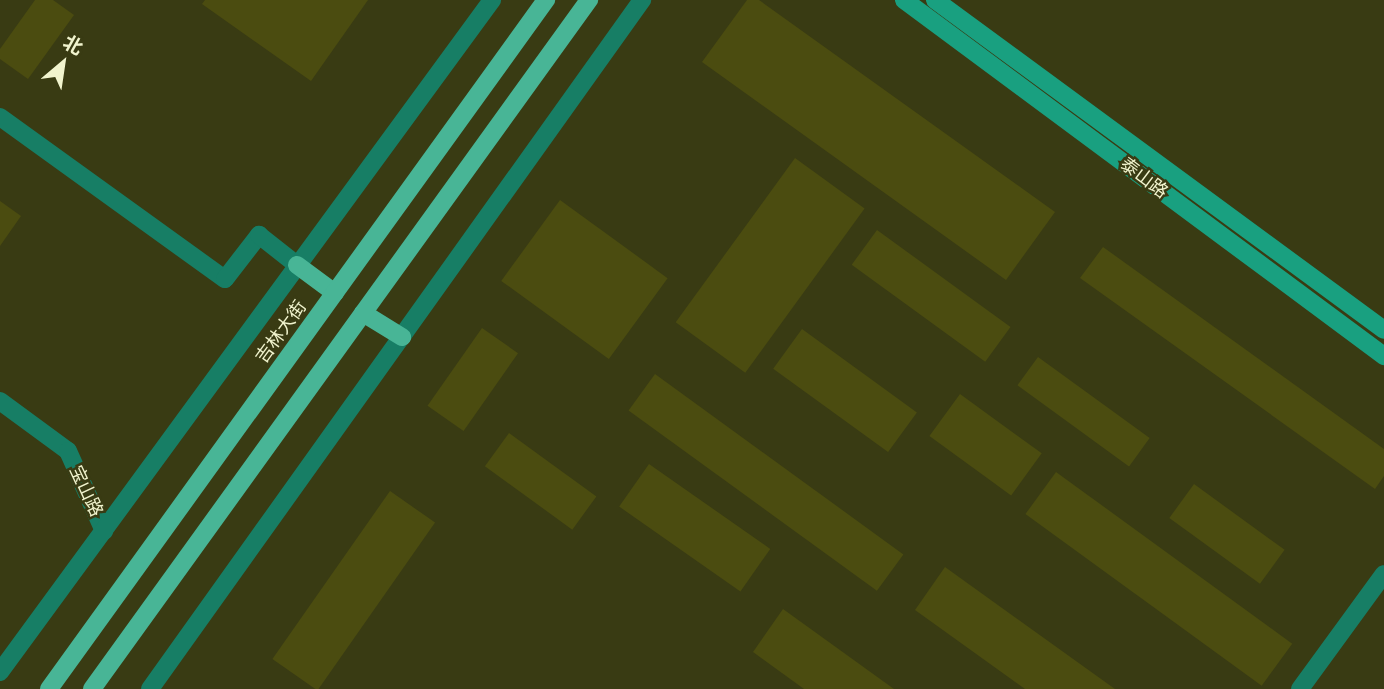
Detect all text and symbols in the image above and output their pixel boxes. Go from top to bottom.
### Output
north arrow [28,28,98,98]
text: 北 [59,30,87,60]
street label: 泰山路 [1116,153,1172,203]
street label: 吉林大街 [251,297,311,367]
street label: 宝山路 [65,462,107,520]

